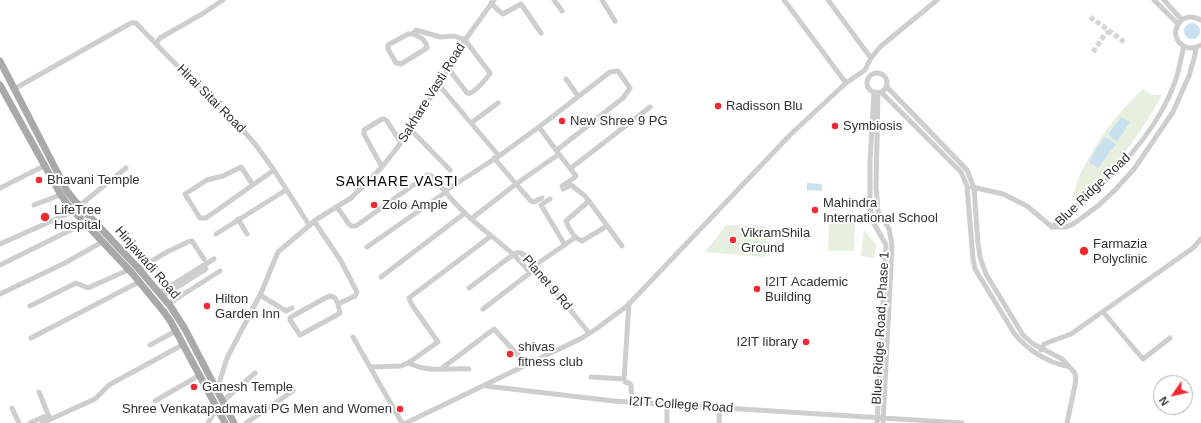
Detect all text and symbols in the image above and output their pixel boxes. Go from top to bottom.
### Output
street label: Sakhare Vasti Road [395,40,469,146]
street label: Hirai Sitai Road [174,62,248,136]
place label: Radisson Blu [726,98,803,114]
marker: Radisson Blu [713,101,723,111]
place label: New Shree 9 PG [570,113,668,129]
marker: New Shree 9 PG [557,116,567,126]
place label: Symbiosis [843,118,902,134]
marker: Symbiosis [830,121,840,131]
street label: Blue Ridge Road [1052,150,1134,230]
place label: Bhavani Temple [47,172,139,188]
district label: SAKHARE VASTI [335,174,459,190]
marker: Bhavani Temple [34,175,44,185]
place label: Mahindra International School [823,195,938,226]
place label: Zolo Ample [382,197,448,213]
marker: Zolo Ample [369,200,379,210]
place label: LifeTree Hospital [54,202,101,233]
marker: Mahindra International School [810,205,820,215]
marker: LifeTree Hospital [39,211,51,223]
street label: Hinjawadi Road [111,224,183,302]
place label: VikramShila Ground [741,225,810,256]
marker: VikramShila Ground [728,235,738,245]
place label: Farmazia Polyclinic [1093,236,1147,267]
marker: Farmazia Polyclinic [1078,245,1090,257]
street label: Blue Ridge Road, Phase 1 [869,251,893,405]
street label: Planet 9 Rd [519,252,575,314]
place label: I2IT Academic Building [765,274,848,305]
marker: I2IT Academic Building [752,284,762,294]
place label: Hilton Garden Inn [215,291,280,322]
marker: Hilton Garden Inn [202,301,212,311]
place label: I2IT library [737,334,798,350]
marker: I2IT library [801,337,811,347]
place label: shivas fitness club [518,339,583,370]
marker: shivas fitness club [505,349,515,359]
north arrow [1153,375,1193,415]
place label: Ganesh Temple [202,379,293,395]
marker: Ganesh Temple [189,382,199,392]
street label: I2IT College Road [628,394,734,416]
text: N [1157,395,1171,408]
place label: Shree Venkatapadmavati PG Men and Women [122,401,392,417]
marker: Shree Venkatapadmavati PG Men and Women [395,404,405,414]

